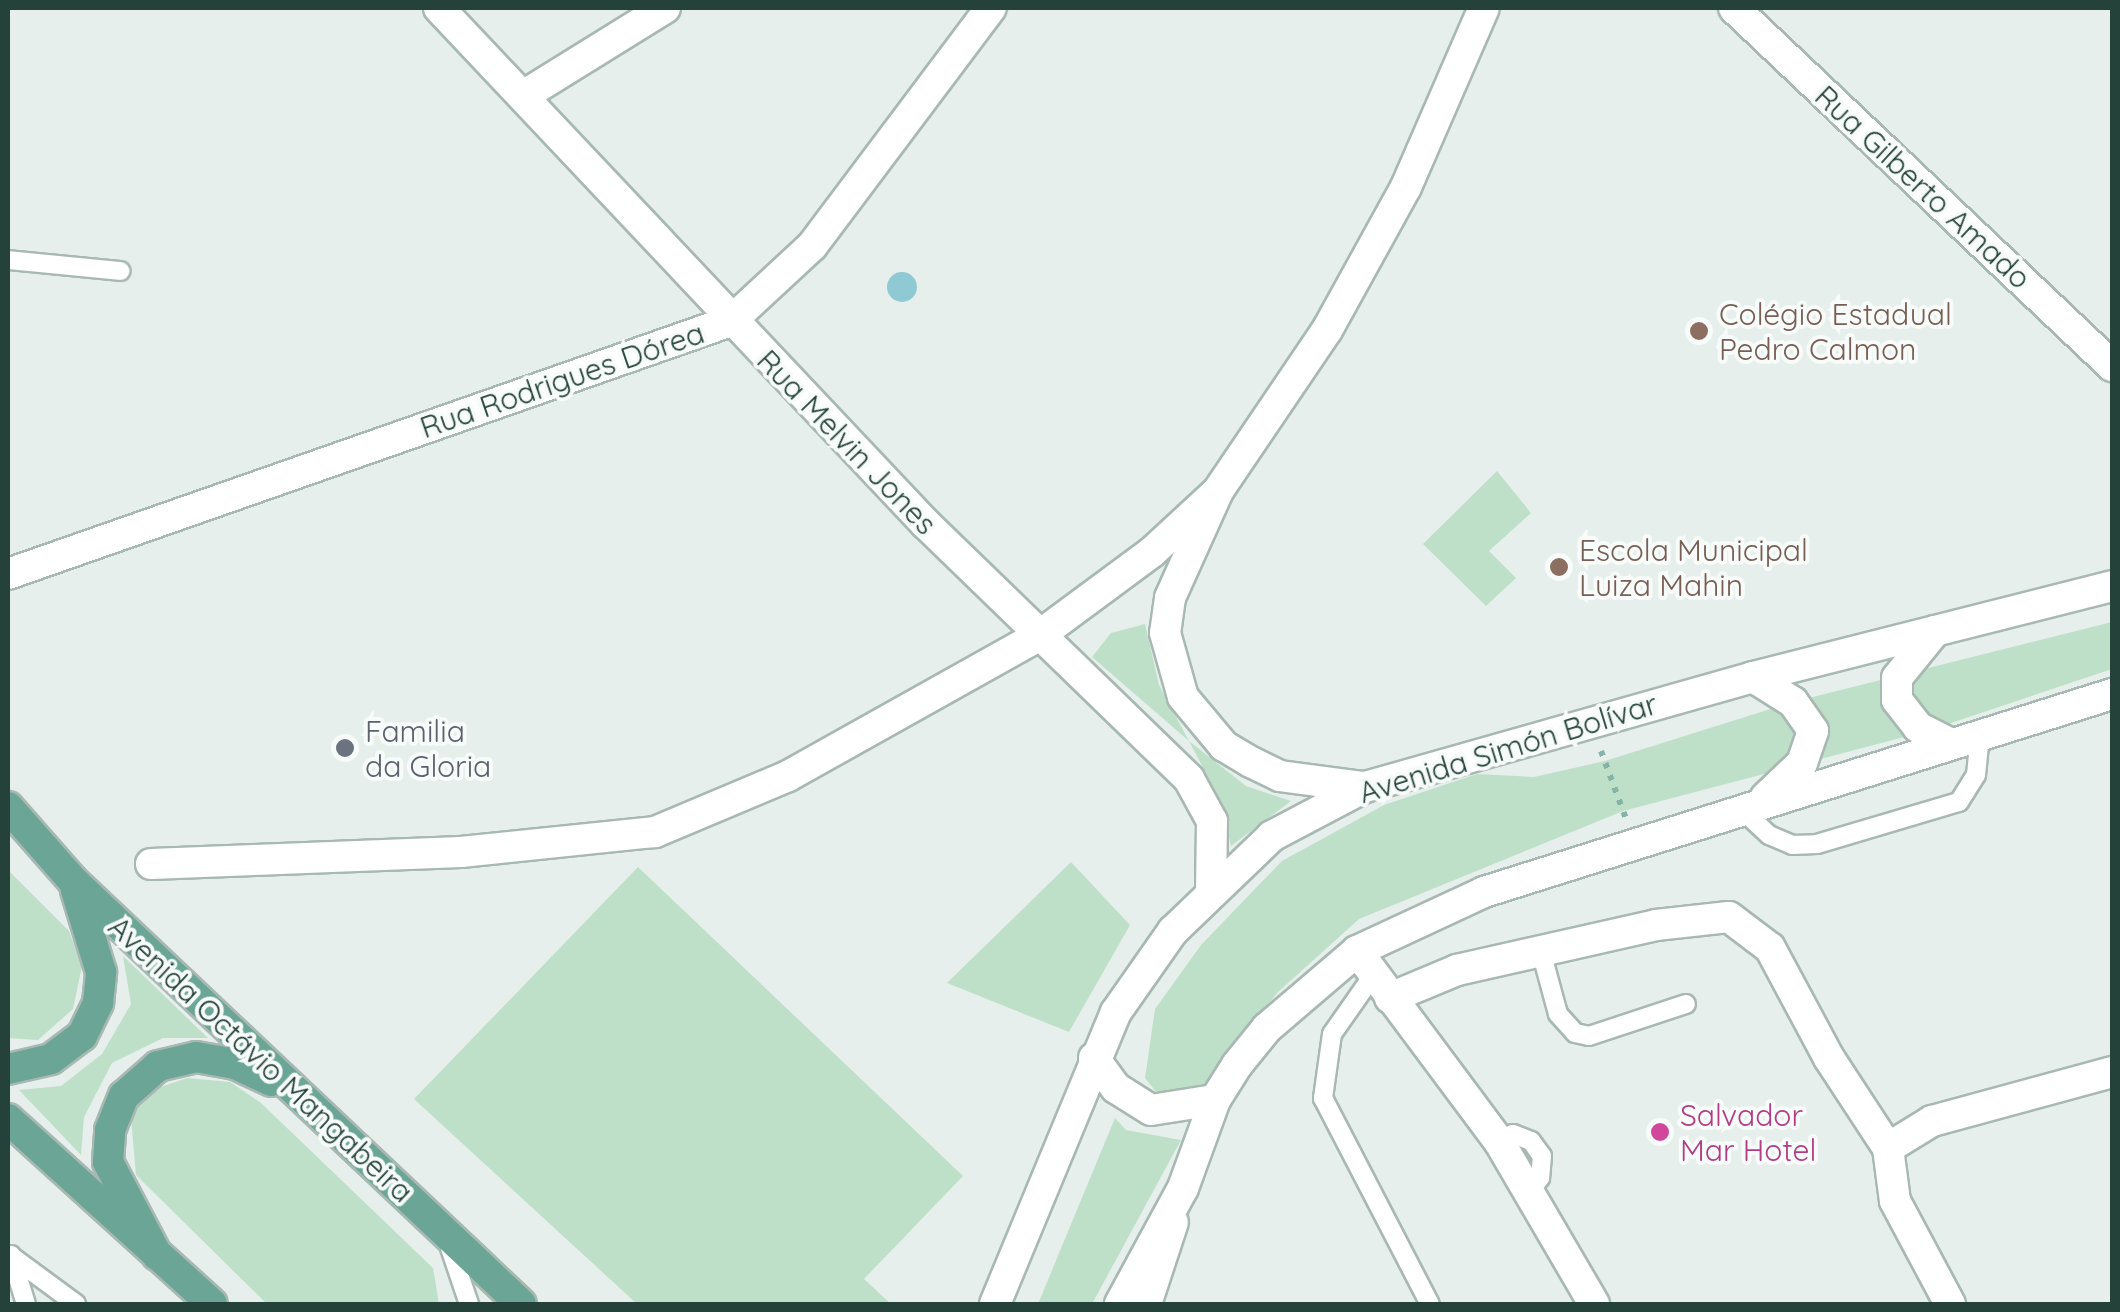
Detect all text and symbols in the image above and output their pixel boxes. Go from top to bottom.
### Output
street label: Rua Gilberto Amado [1808,78,2038,296]
place label: Colégio Estadual Pedro Calmon [1719,296,1952,366]
street label: Rua Rodrigues Dórea [415,314,709,446]
marker: Colégio Estadual Pedro Calmon [1688,320,1710,342]
street label: Rua Melvin Jones [750,342,944,542]
place label: Escola Municipal Luiza Mahin [1579,532,1808,602]
marker: Escola Municipal Luiza Mahin [1548,556,1570,578]
street label: Avenida Simón Bolívar [1354,685,1662,811]
place label: Familia da Gloria [365,713,491,784]
marker: Familia da Gloria [334,737,356,759]
street label: Avenida Octávio Mangabeira [101,908,421,1210]
place label: Salvador Mar Hotel [1680,1097,1816,1168]
marker: Salvador Mar Hotel [1649,1121,1671,1143]

